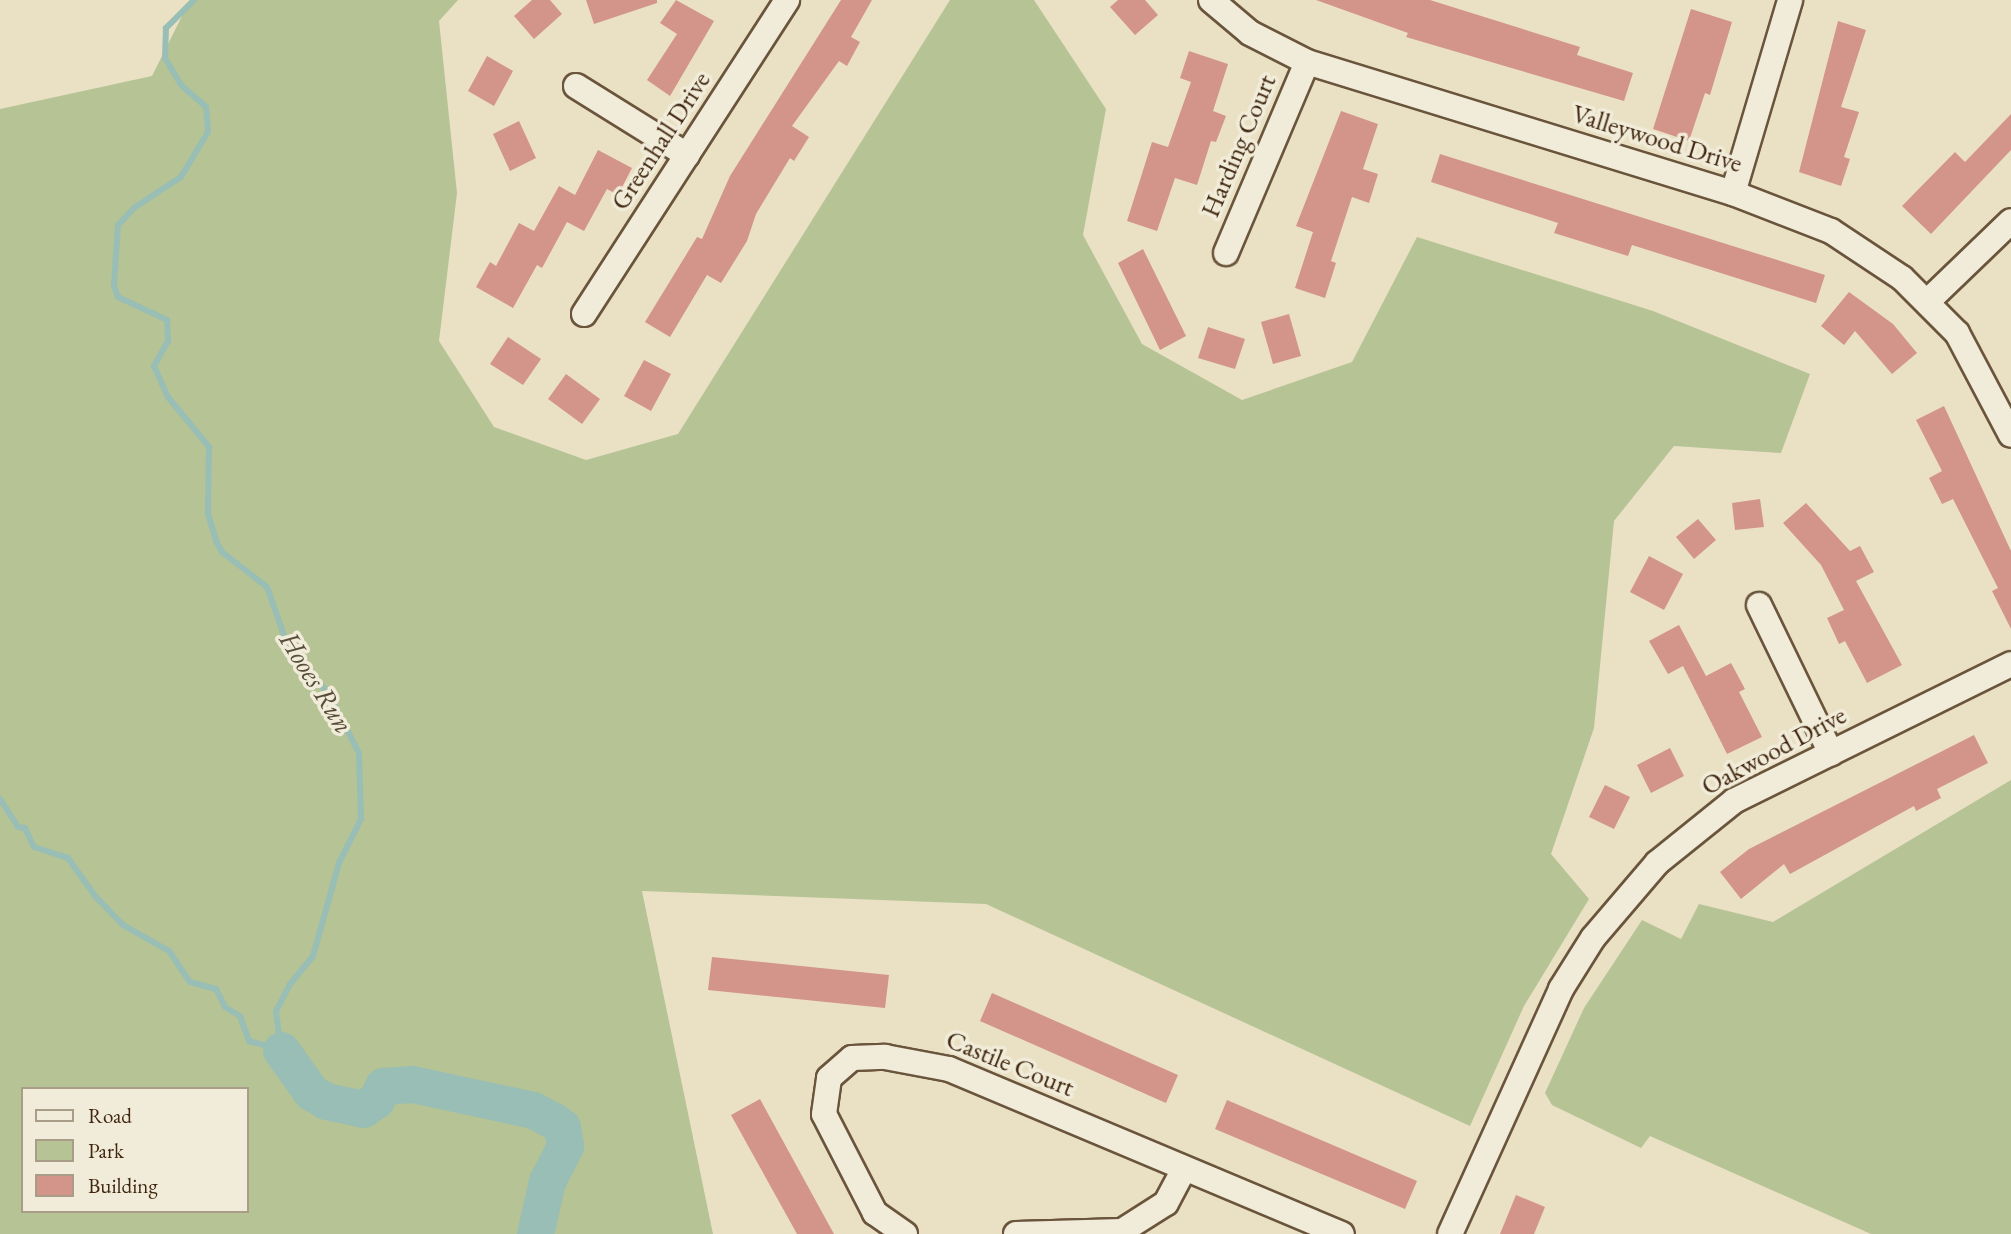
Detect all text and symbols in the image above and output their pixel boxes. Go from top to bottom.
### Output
street label: Greenhall Drive [605,66,717,216]
street label: Harding Court [1195,70,1283,222]
street label: Valleywood Drive [1568,98,1746,180]
water label: Hooes Run [273,625,361,739]
street label: Oakwood Drive [1696,700,1852,802]
street label: Castile Court [941,1024,1079,1104]
legend [21,1087,248,1213]
text: Road [88,1102,132,1129]
text: Park [88,1137,124,1164]
text: Building [88,1172,158,1199]

